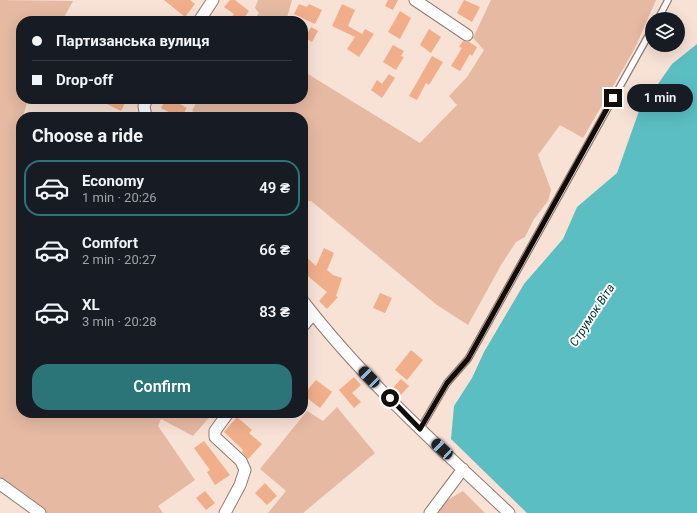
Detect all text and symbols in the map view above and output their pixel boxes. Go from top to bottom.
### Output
map controls [645,12,685,52]
button: layers [645,12,685,52]
text: Партизанська вулиця [56,32,210,50]
text: Drop-off [56,71,113,89]
callout: 1 min [627,84,693,112]
route end [604,89,622,107]
text: 1 min [644,90,676,105]
text: Choose a ride [32,125,143,146]
icon: car [34,170,70,206]
text: Economy [82,172,144,190]
text: 49 ₴ [259,179,290,197]
text: 1 min · 20:26 [82,190,157,205]
icon: car [34,232,70,268]
text: Comfort [82,234,138,252]
text: 66 ₴ [259,241,290,259]
text: 2 min · 20:27 [82,252,157,267]
water label: Струмок Віта [567,281,617,349]
icon: car [34,294,70,330]
text: XL [82,296,100,314]
text: 83 ₴ [259,303,290,321]
text: 3 min · 20:28 [82,314,157,329]
button: Confirm [32,364,292,410]
car [356,364,382,390]
route start [381,389,399,407]
car [429,436,455,462]

